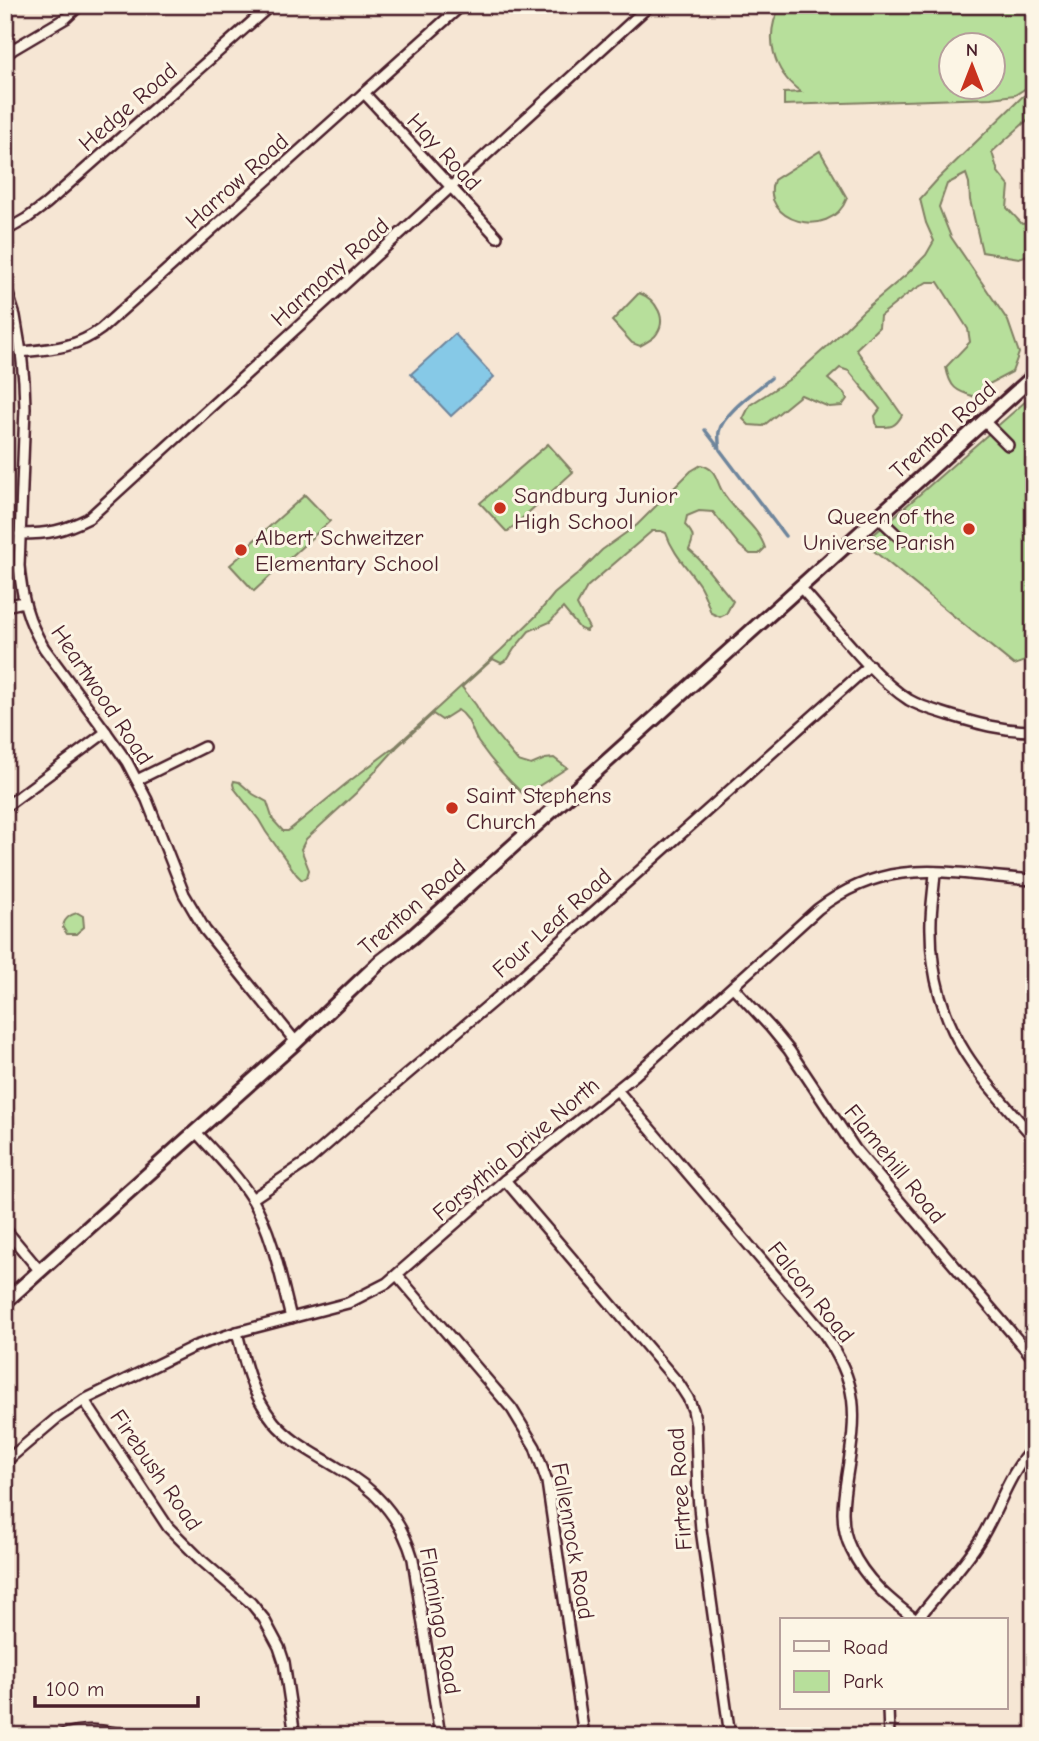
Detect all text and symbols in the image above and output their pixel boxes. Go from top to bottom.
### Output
north arrow [937,32,1007,102]
text: N [966,39,978,61]
street label: Hedge Road [73,57,183,157]
street label: Hay Road [401,108,487,196]
street label: Harrow Road [180,128,294,234]
street label: Harmony Road [266,212,394,332]
street label: Trenton Road [885,375,1001,485]
place label: Sandburg Junior High School [514,482,678,535]
marker: Sandburg Junior High School [492,500,508,516]
place label: Queen of the Universe Parish [803,503,955,556]
marker: Queen of the Universe Parish [961,521,977,537]
place label: Albert Schweitzer Elementary School [255,524,439,577]
marker: Albert Schweitzer Elementary School [233,542,249,558]
street label: Heartwood Road [45,620,159,770]
place label: Saint Stephens Church [466,782,611,835]
marker: Saint Stephens Church [444,800,460,816]
street label: Trenton Road [353,853,471,961]
street label: Four Leaf Road [487,862,617,984]
street label: Forsythia Drive North [427,1071,605,1227]
street label: Flamehill Road [839,1099,951,1229]
street label: Falcon Road [762,1236,860,1348]
street label: Firebush Road [104,1404,208,1536]
street label: Firtree Road [662,1427,698,1551]
street label: Fallenrock Road [546,1461,600,1621]
street label: Flamingo Road [414,1545,466,1697]
legend [780,1618,1007,1710]
text: Road [843,1635,888,1659]
scale bar [35,1664,198,1708]
text: Park [843,1669,883,1693]
text: 100 m [46,1677,104,1701]

